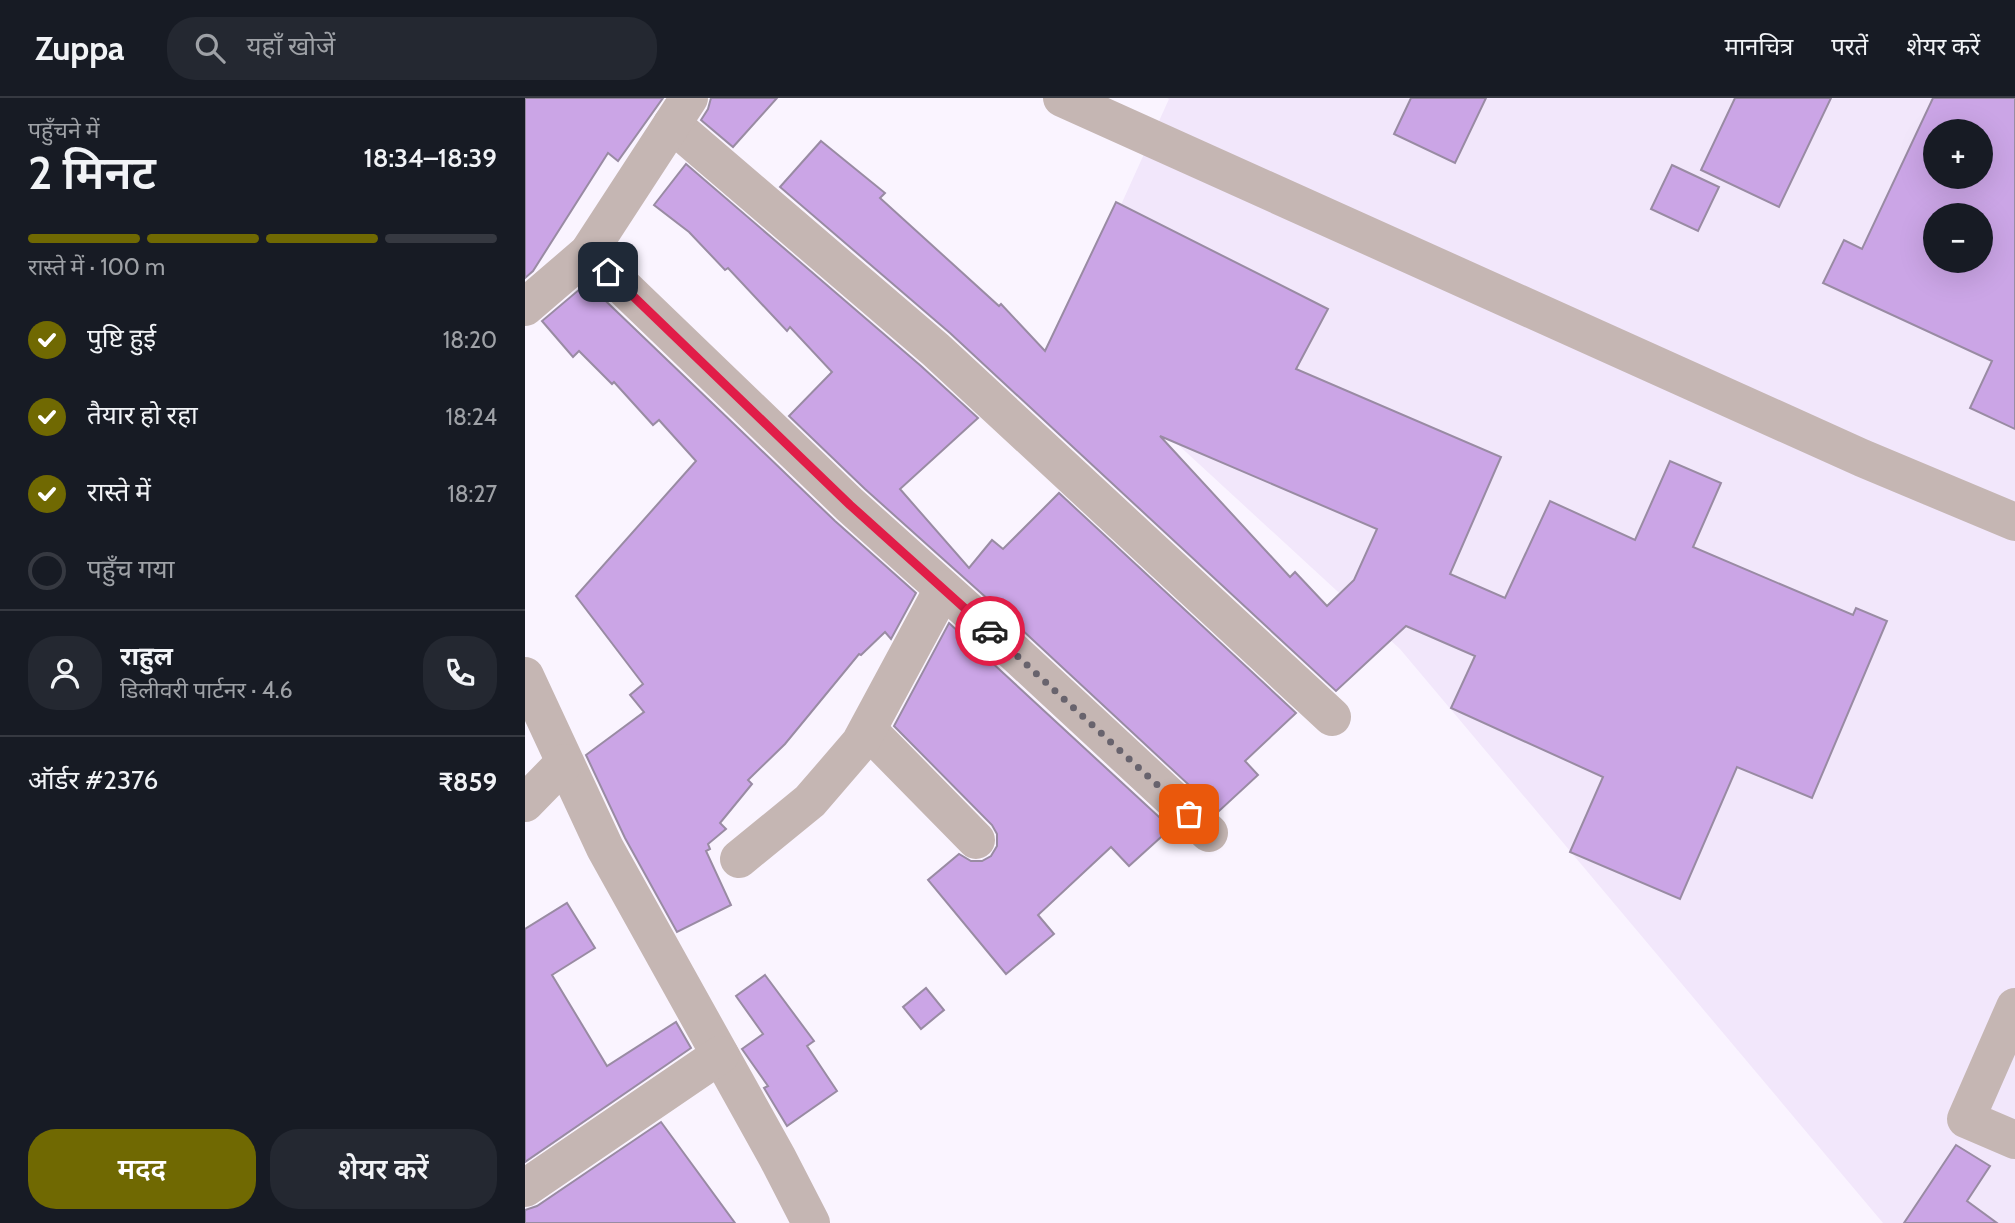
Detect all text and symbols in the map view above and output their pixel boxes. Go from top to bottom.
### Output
search box [167,17,657,80]
text: Zuppa [35,28,125,68]
icon: search [191,29,229,67]
text: यहाँ खोजें [247,30,335,62]
text: मानचित्र [1725,32,1793,61]
text: परतें [1831,32,1868,61]
text: शेयर करें [1906,32,1980,61]
text: पहुँचने में [28,116,100,144]
map controls [1923,119,1993,273]
button: + [1923,119,1993,189]
text: 18:34–18:39 [364,142,497,174]
text: 2 मिनट [28,145,156,201]
button: − [1923,203,1993,273]
pin [578,242,638,302]
text: रास्ते में · 100 m [28,253,165,281]
icon: home [589,253,627,291]
icon: check [28,321,66,359]
text: पुष्टि हुई [87,322,156,354]
text: 18:20 [443,326,497,354]
icon: check [28,398,66,436]
text: तैयार हो रहा [87,399,198,431]
text: 18:24 [445,403,497,431]
icon: check [28,475,66,513]
text: रास्ते में [87,476,151,508]
text: 18:27 [447,480,497,508]
text: पहुँच गया [87,553,174,585]
courier [955,596,1025,666]
icon: car [971,612,1009,650]
button: person [28,636,102,710]
button: phone [423,636,497,710]
text: राहुल [120,640,173,672]
text: डिलीवरी पार्टनर · 4.6 [120,676,293,704]
text: ऑर्डर #2376 [28,764,158,796]
text: ₹859 [439,766,497,798]
pin [1159,784,1219,844]
icon: bag [1170,795,1208,833]
button: मदद [28,1129,256,1209]
button: शेयर करें [270,1129,497,1209]

